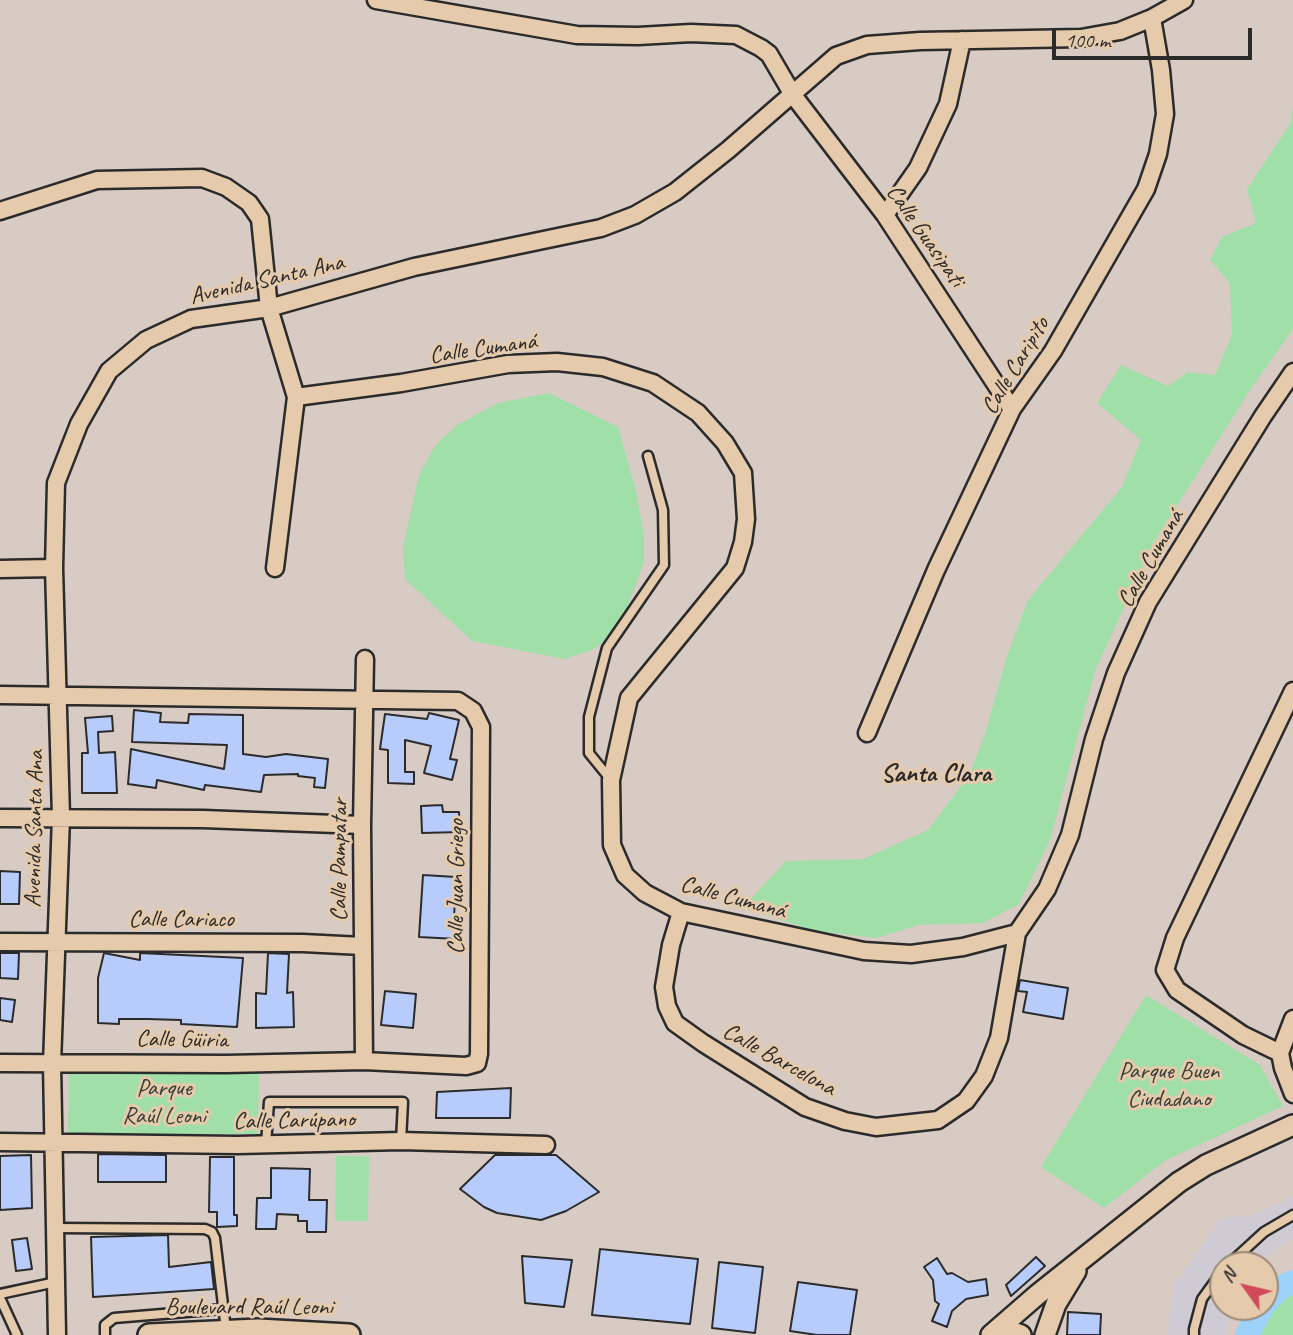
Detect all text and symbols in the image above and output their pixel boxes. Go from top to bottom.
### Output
scale bar [1055,14,1254,58]
text: 100 m [1065,27,1110,53]
street label: Calle Guasipati [879,179,971,293]
street label: Avenida Santa Ana [187,248,347,312]
street label: Calle Caripito [976,312,1056,420]
street label: Calle Cumaná [428,327,538,371]
street label: Calle Cumaná [1112,505,1190,613]
street label: Avenida Santa Ana [19,750,51,908]
district label: Santa Clara [881,758,991,790]
street label: Calle Pampatar [326,799,354,921]
street label: Calle Juan Griego [443,819,471,955]
street label: Calle Cumaná [677,870,789,926]
street label: Calle Cariaco [128,906,234,934]
street label: Calle Barcelona [717,1017,841,1103]
street label: Calle Güiria [136,1025,228,1055]
park label: Parque Buen Ciudadano [1119,1058,1219,1114]
park label: Parque Raúl Leoni [122,1075,206,1131]
street label: Calle Carúpano [233,1106,355,1136]
north arrow [1209,1251,1279,1321]
text: N [1215,1264,1241,1287]
street label: Boulevard Raúl Leoni [165,1294,333,1322]

